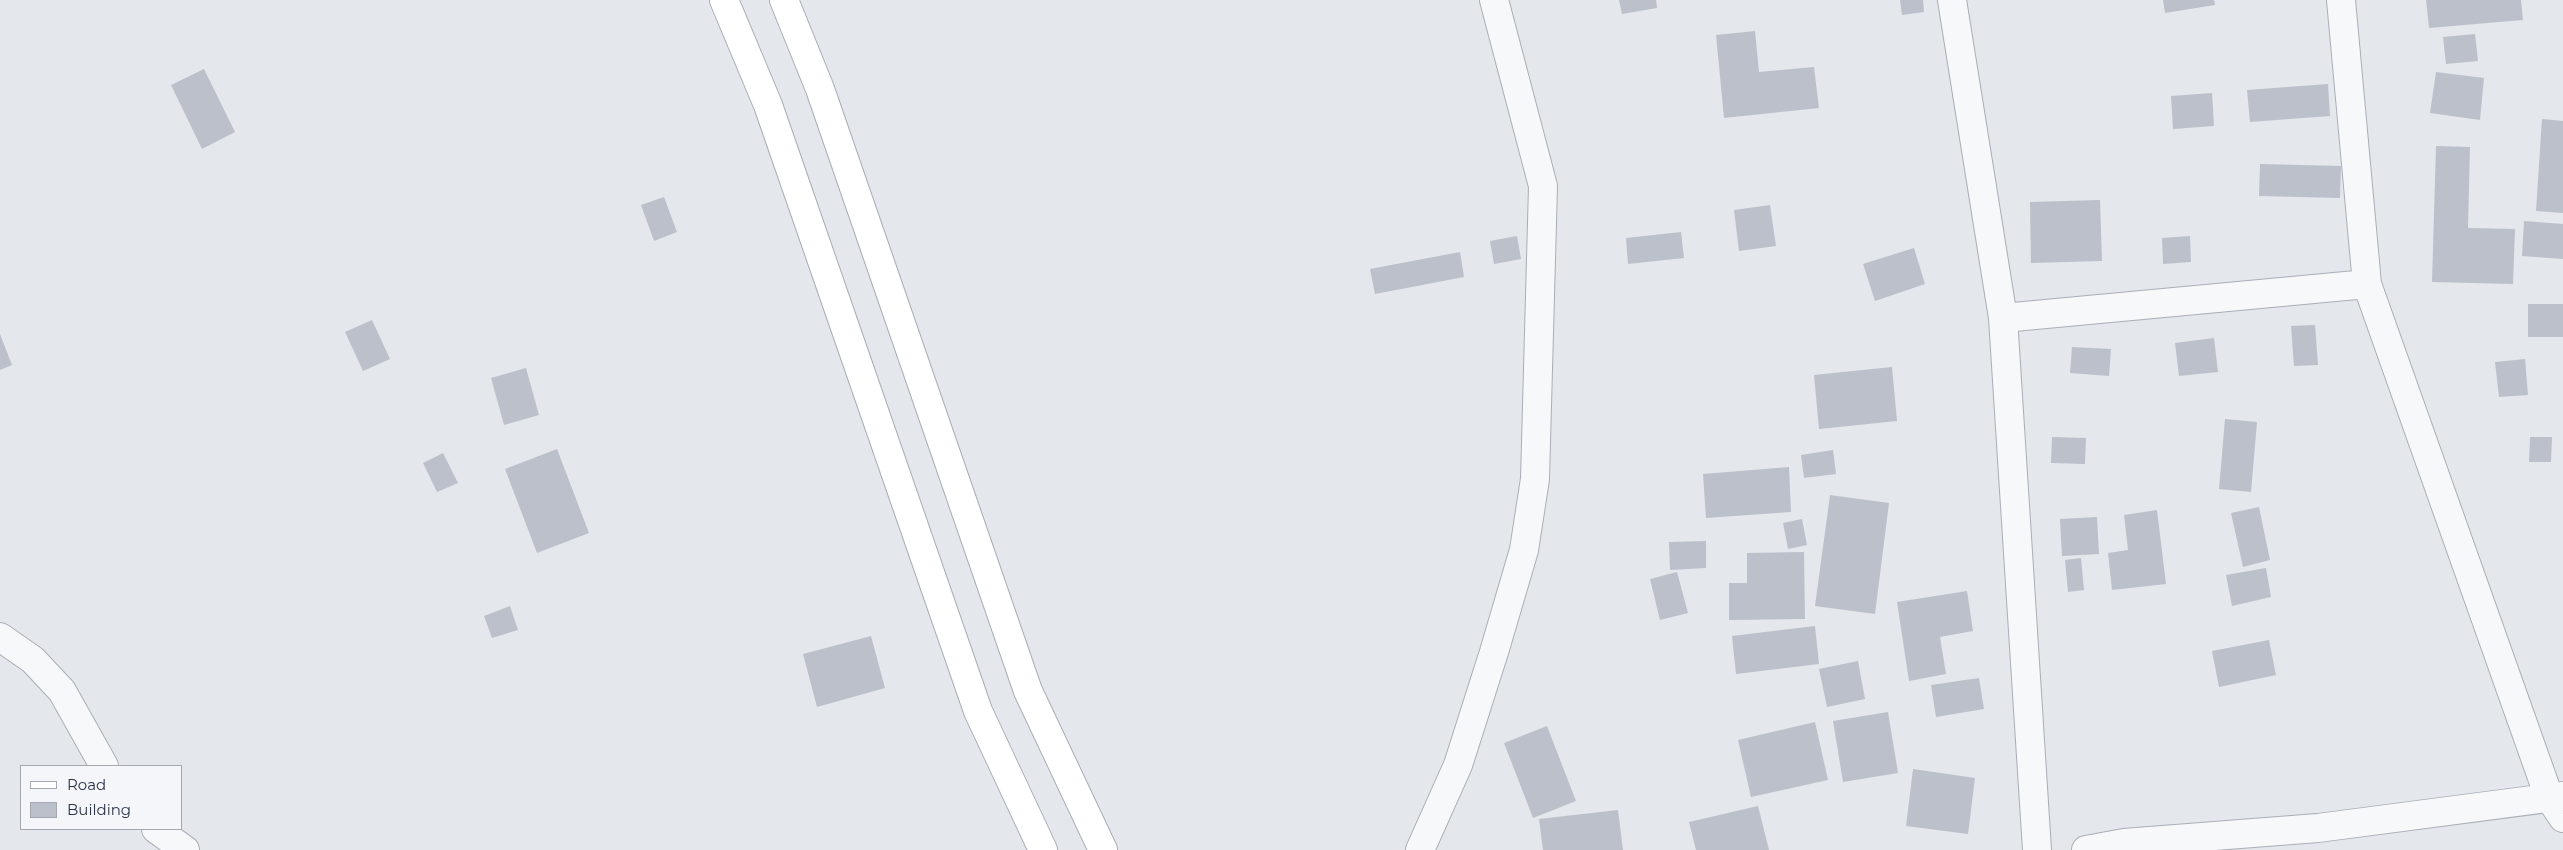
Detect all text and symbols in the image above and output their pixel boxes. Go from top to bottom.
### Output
legend [20,765,182,830]
text: Road [67,775,106,794]
text: Building [67,800,131,819]

